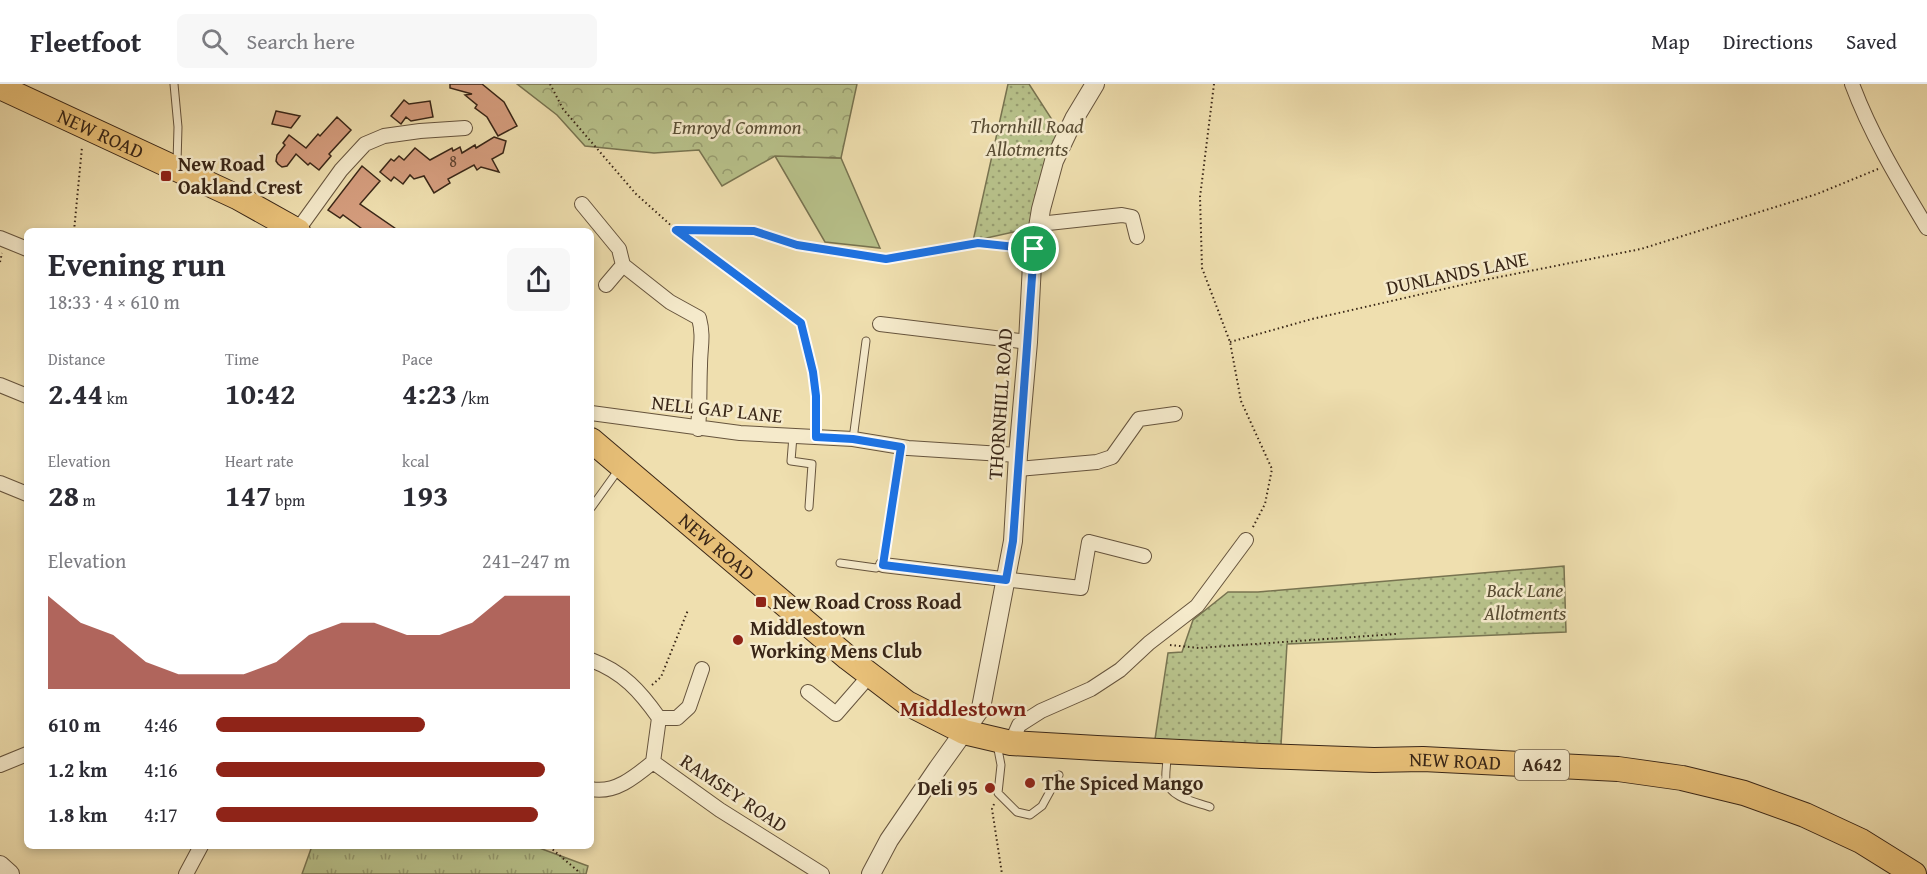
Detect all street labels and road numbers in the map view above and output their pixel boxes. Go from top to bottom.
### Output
street label: NEW ROAD [53,101,149,166]
street label: DUNLANDS LANE [1383,243,1531,302]
street label: THORNHILL ROAD [980,327,1019,481]
street label: NELL GAP LANE [650,387,784,430]
street label: NEW ROAD [673,506,762,587]
street label: NEW ROAD [1409,744,1502,777]
street label: RAMSEY ROAD [675,746,794,839]
road number: A642 [1515,750,1569,780]

